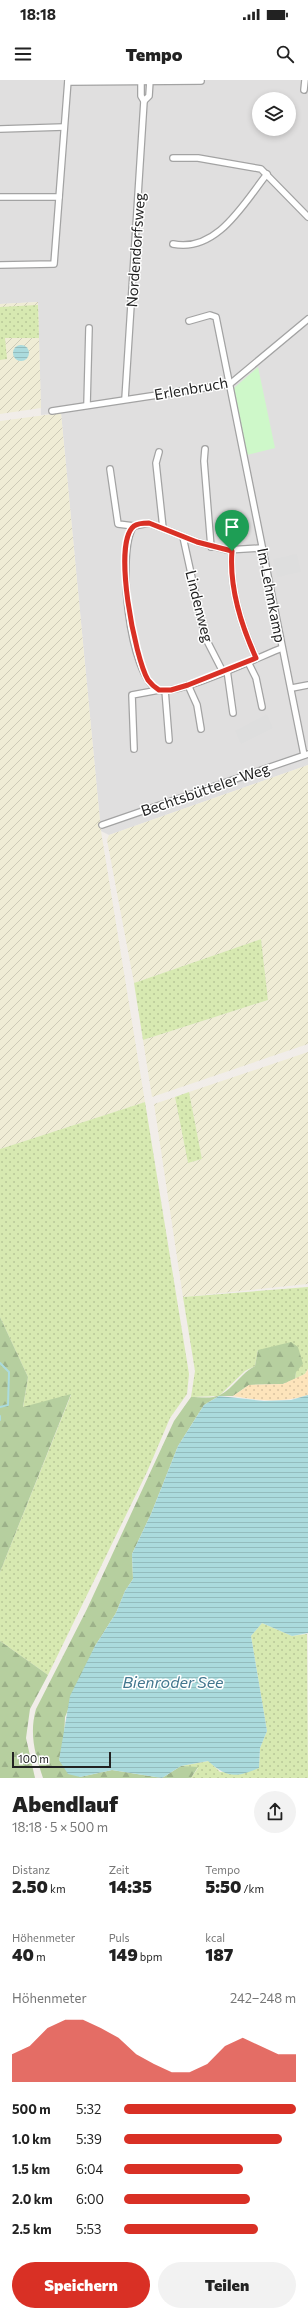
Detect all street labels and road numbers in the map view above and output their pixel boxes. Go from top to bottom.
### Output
street label: Nordendorfsweg [122,192,148,308]
street label: Erlenbruch [153,373,229,403]
street label: Im Lehmkamp [254,546,290,644]
street label: Lindenweg [182,568,218,644]
street label: Bechtsbütteler Weg [138,759,272,819]

